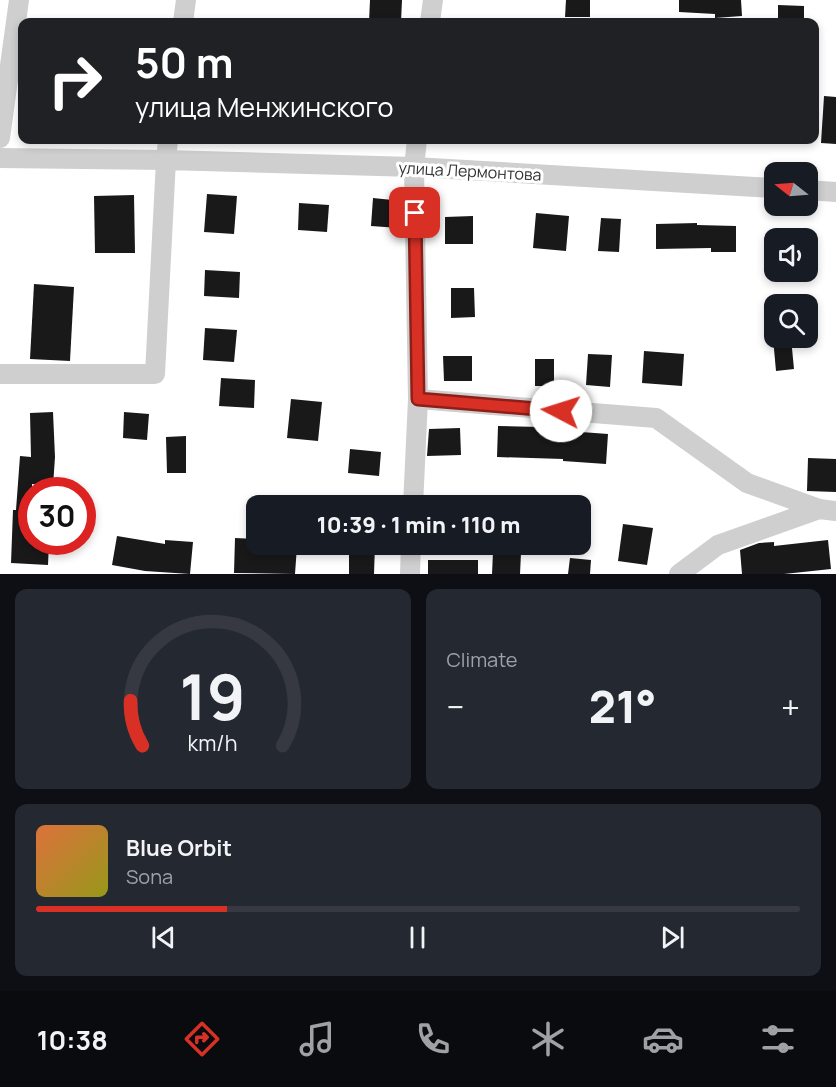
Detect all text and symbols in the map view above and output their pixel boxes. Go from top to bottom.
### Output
text: 50 m [135,33,233,91]
icon: right [36,42,114,120]
text: улица Менжинского [135,88,394,125]
street label: улица Лермонтова [398,156,542,186]
north arrow [764,162,818,216]
map controls [764,162,818,348]
pin [389,187,440,238]
icon: arrive [398,196,431,229]
button: sound [764,228,818,282]
button: search [764,294,818,348]
position arrow [529,379,593,443]
speed limit sign: 30 [18,477,96,555]
text: 10:39 · 1 min · 110 m [317,510,520,540]
text: Climate [447,646,518,673]
text: 19 [180,653,246,739]
text: 21° [589,675,657,737]
text: − [447,684,464,729]
text: + [781,684,800,729]
text: km/h [188,728,238,757]
text: Blue Orbit [126,833,232,863]
text: Sona [126,863,173,890]
icon: previous [147,921,180,954]
icon: pause [401,921,434,954]
icon: next [656,921,689,954]
icon: directions [181,1018,223,1060]
icon: music [296,1018,338,1060]
icon: phone [412,1018,454,1060]
icon: climate [527,1018,569,1060]
icon: car [642,1018,684,1060]
icon: filters [757,1018,799,1060]
text: 10:38 [37,1021,108,1058]

